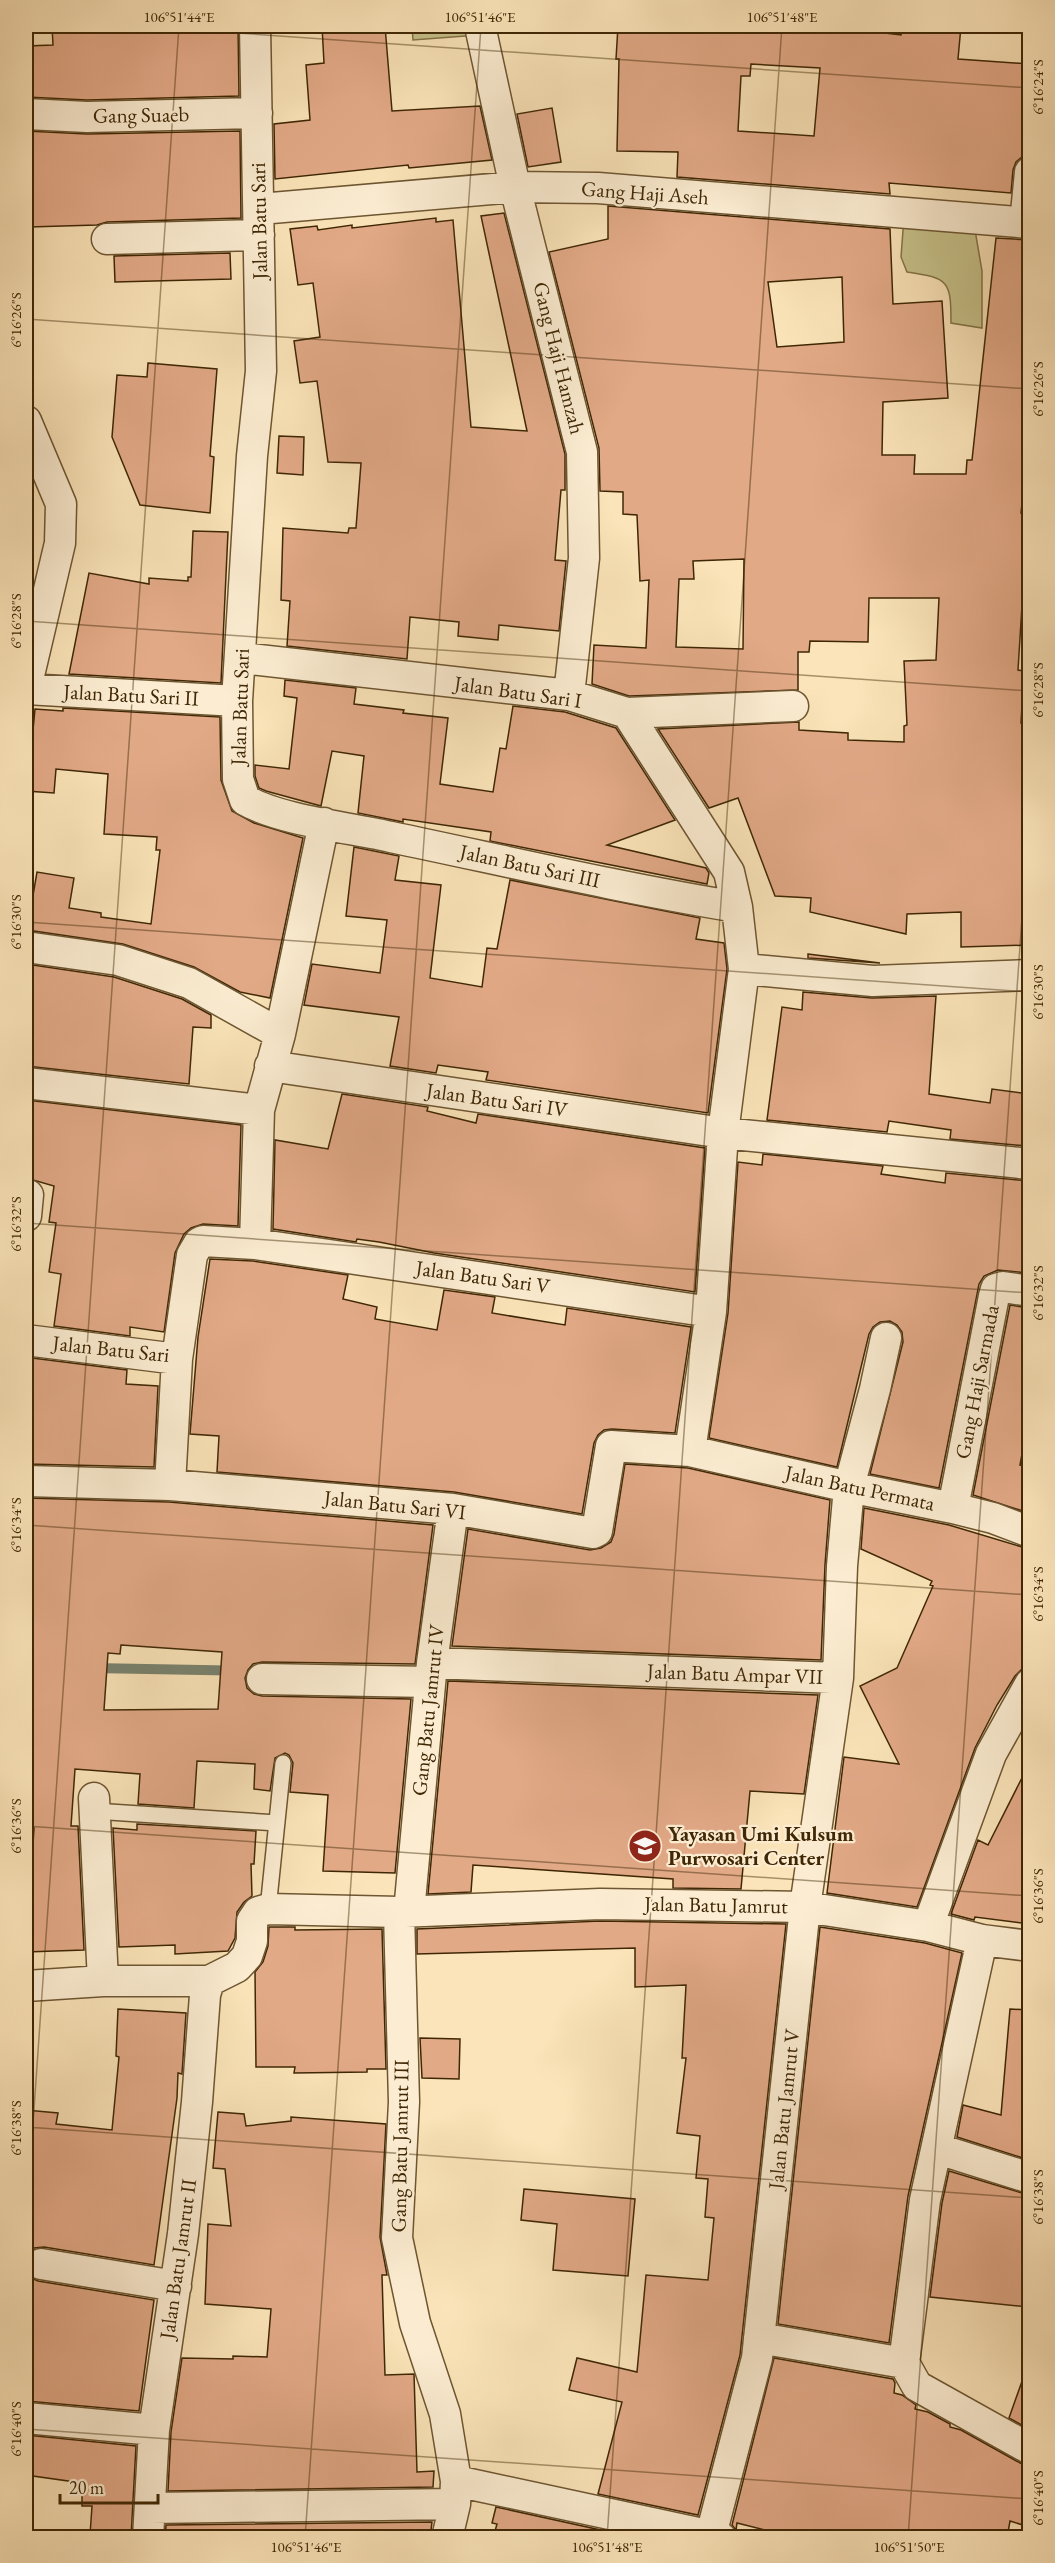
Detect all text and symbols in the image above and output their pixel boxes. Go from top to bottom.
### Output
text: 106°51'44"E [143,7,215,26]
text: 106°51'46"E [444,7,516,26]
text: 106°51'48"E [746,7,818,26]
text: 6°16'24"S [1028,59,1047,115]
street label: Gang Suaeb [93,100,190,129]
street label: Jalan Batu Sari [244,162,273,282]
street label: Gang Haji Aseh [580,175,710,210]
street label: Gang Haji Hamzah [527,279,592,437]
text: 6°16'26"S [6,292,25,348]
text: 6°16'26"S [1028,361,1047,417]
text: 6°16'28"S [6,593,25,649]
street label: Jalan Batu Sari [224,648,255,768]
text: 6°16'28"S [1028,662,1047,718]
street label: Jalan Batu Sari I [451,669,584,714]
street label: Jalan Batu Sari II [61,677,199,712]
street label: Jalan Batu Sari III [456,837,603,894]
text: 6°16'30"S [6,894,25,950]
text: 6°16'30"S [1028,964,1047,1020]
street label: Jalan Batu Sari IV [423,1076,570,1123]
text: 6°16'32"S [6,1196,25,1252]
street label: Jalan Batu Sari V [412,1253,553,1299]
text: 6°16'32"S [1028,1265,1047,1321]
street label: Gang Haji Sarmada [948,1302,1005,1461]
street label: Jalan Batu Sari [49,1329,171,1368]
street label: Jalan Batu Permata [781,1458,938,1517]
street label: Jalan Batu Sari VI [321,1483,467,1525]
text: 6°16'34"S [6,1497,25,1553]
text: 6°16'34"S [1028,1566,1047,1622]
street label: Gang Batu Jamrut IV [405,1622,450,1797]
street label: Jalan Batu Ampar VII [645,1657,824,1690]
text: 6°16'36"S [6,1798,25,1854]
place label: Yayasan Umi Kulsum Purwosari Center [668,1820,854,1871]
school or university icon: Yayasan Umi Kulsum Purwosari Center [627,1828,663,1864]
text: 6°16'36"S [1028,1868,1047,1924]
street label: Jalan Batu Jamrut [642,1890,788,1919]
street label: Jalan Batu Jamrut V [761,2026,805,2193]
street label: Gang Batu Jamrut III [384,2059,415,2233]
text: 6°16'38"S [6,2100,25,2156]
text: 6°16'38"S [1028,2169,1047,2225]
street label: Jalan Batu Jamrut II [153,2177,202,2343]
text: 6°16'40"S [6,2401,25,2457]
scale bar [60,2467,158,2505]
text: 6°16'40"S [1028,2470,1047,2526]
text: 20 m [69,2476,104,2499]
text: 106°51'46"E [270,2537,342,2556]
text: 106°51'48"E [571,2537,643,2556]
text: 106°51'50"E [873,2537,945,2556]

